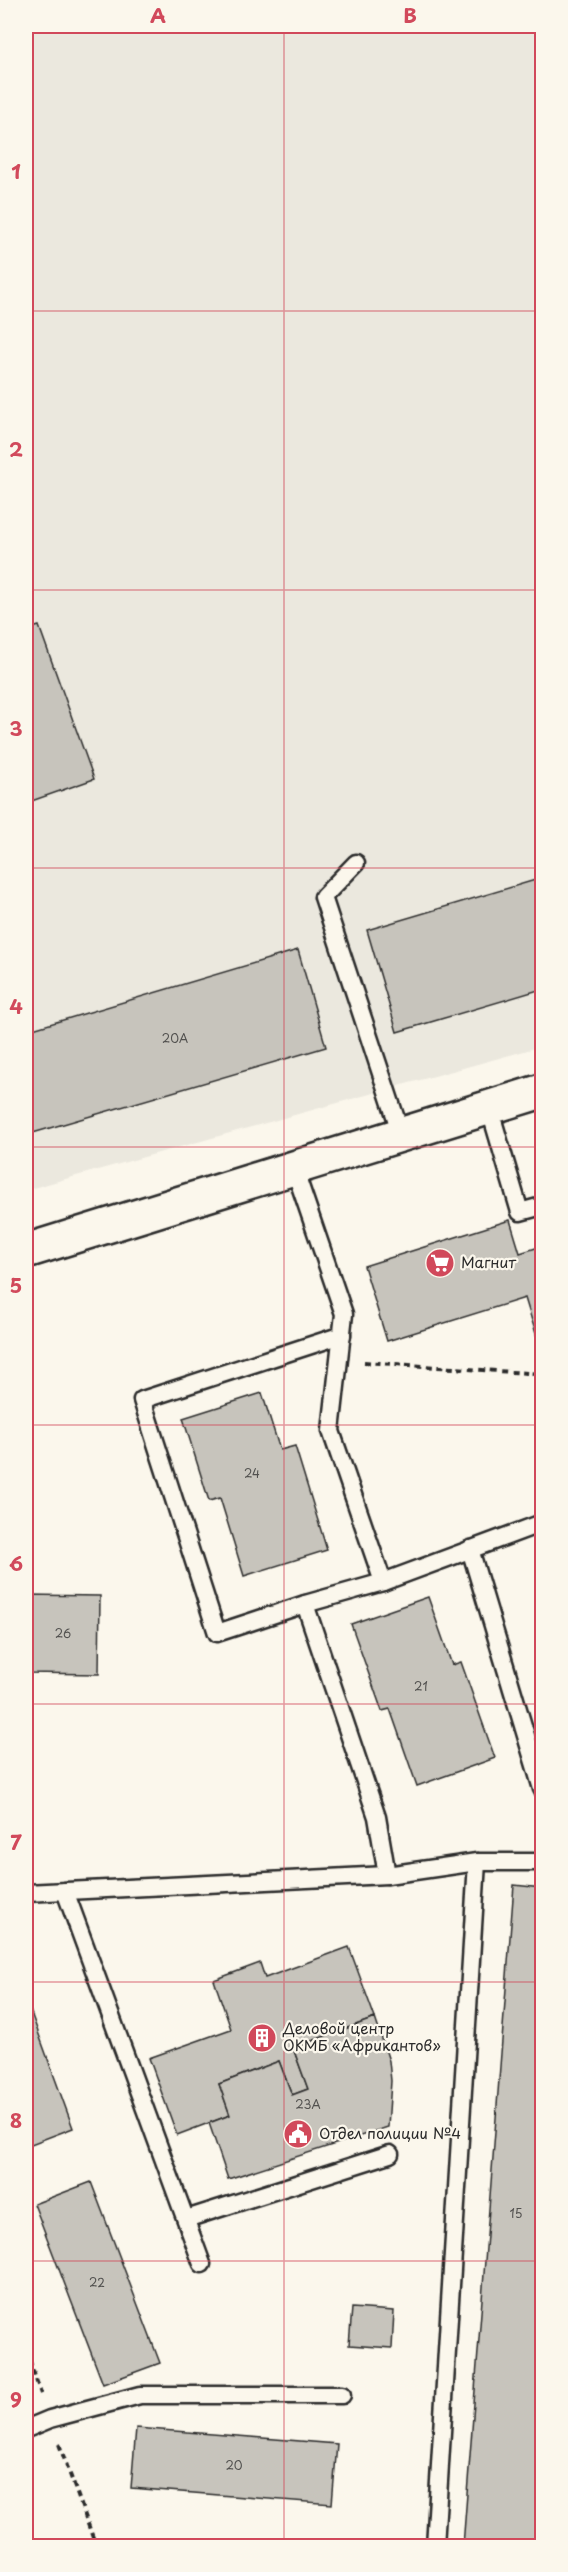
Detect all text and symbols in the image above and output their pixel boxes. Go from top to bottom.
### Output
text: A [150,0,166,30]
text: B [403,0,417,30]
text: 1 [11,156,21,186]
text: 2 [9,434,23,464]
text: 3 [9,713,23,743]
text: 4 [9,991,23,1021]
house number: 20А [162,1029,188,1047]
supermarket icon: Магнит [424,1247,456,1279]
place label: Магнит [461,1250,516,1273]
text: 5 [10,1270,22,1300]
house number: 24 [244,1464,260,1482]
text: 6 [9,1548,23,1578]
house number: 26 [55,1624,71,1642]
house number: 21 [414,1677,428,1695]
text: 7 [10,1827,22,1857]
place label: Деловой центр ОКМБ «Африкантов» [282,2016,441,2056]
building icon: Деловой центр ОКМБ «Африкантов» [246,2022,278,2054]
house number: 23А [295,2095,321,2113]
text: 8 [10,2105,22,2135]
public building icon: Отдел полиции №4 [282,2118,314,2150]
place label: Отдел полиции №4 [319,2121,461,2144]
house number: 15 [509,2204,523,2222]
house number: 22 [89,2273,105,2291]
text: 9 [10,2384,22,2414]
house number: 20 [225,2456,243,2474]

